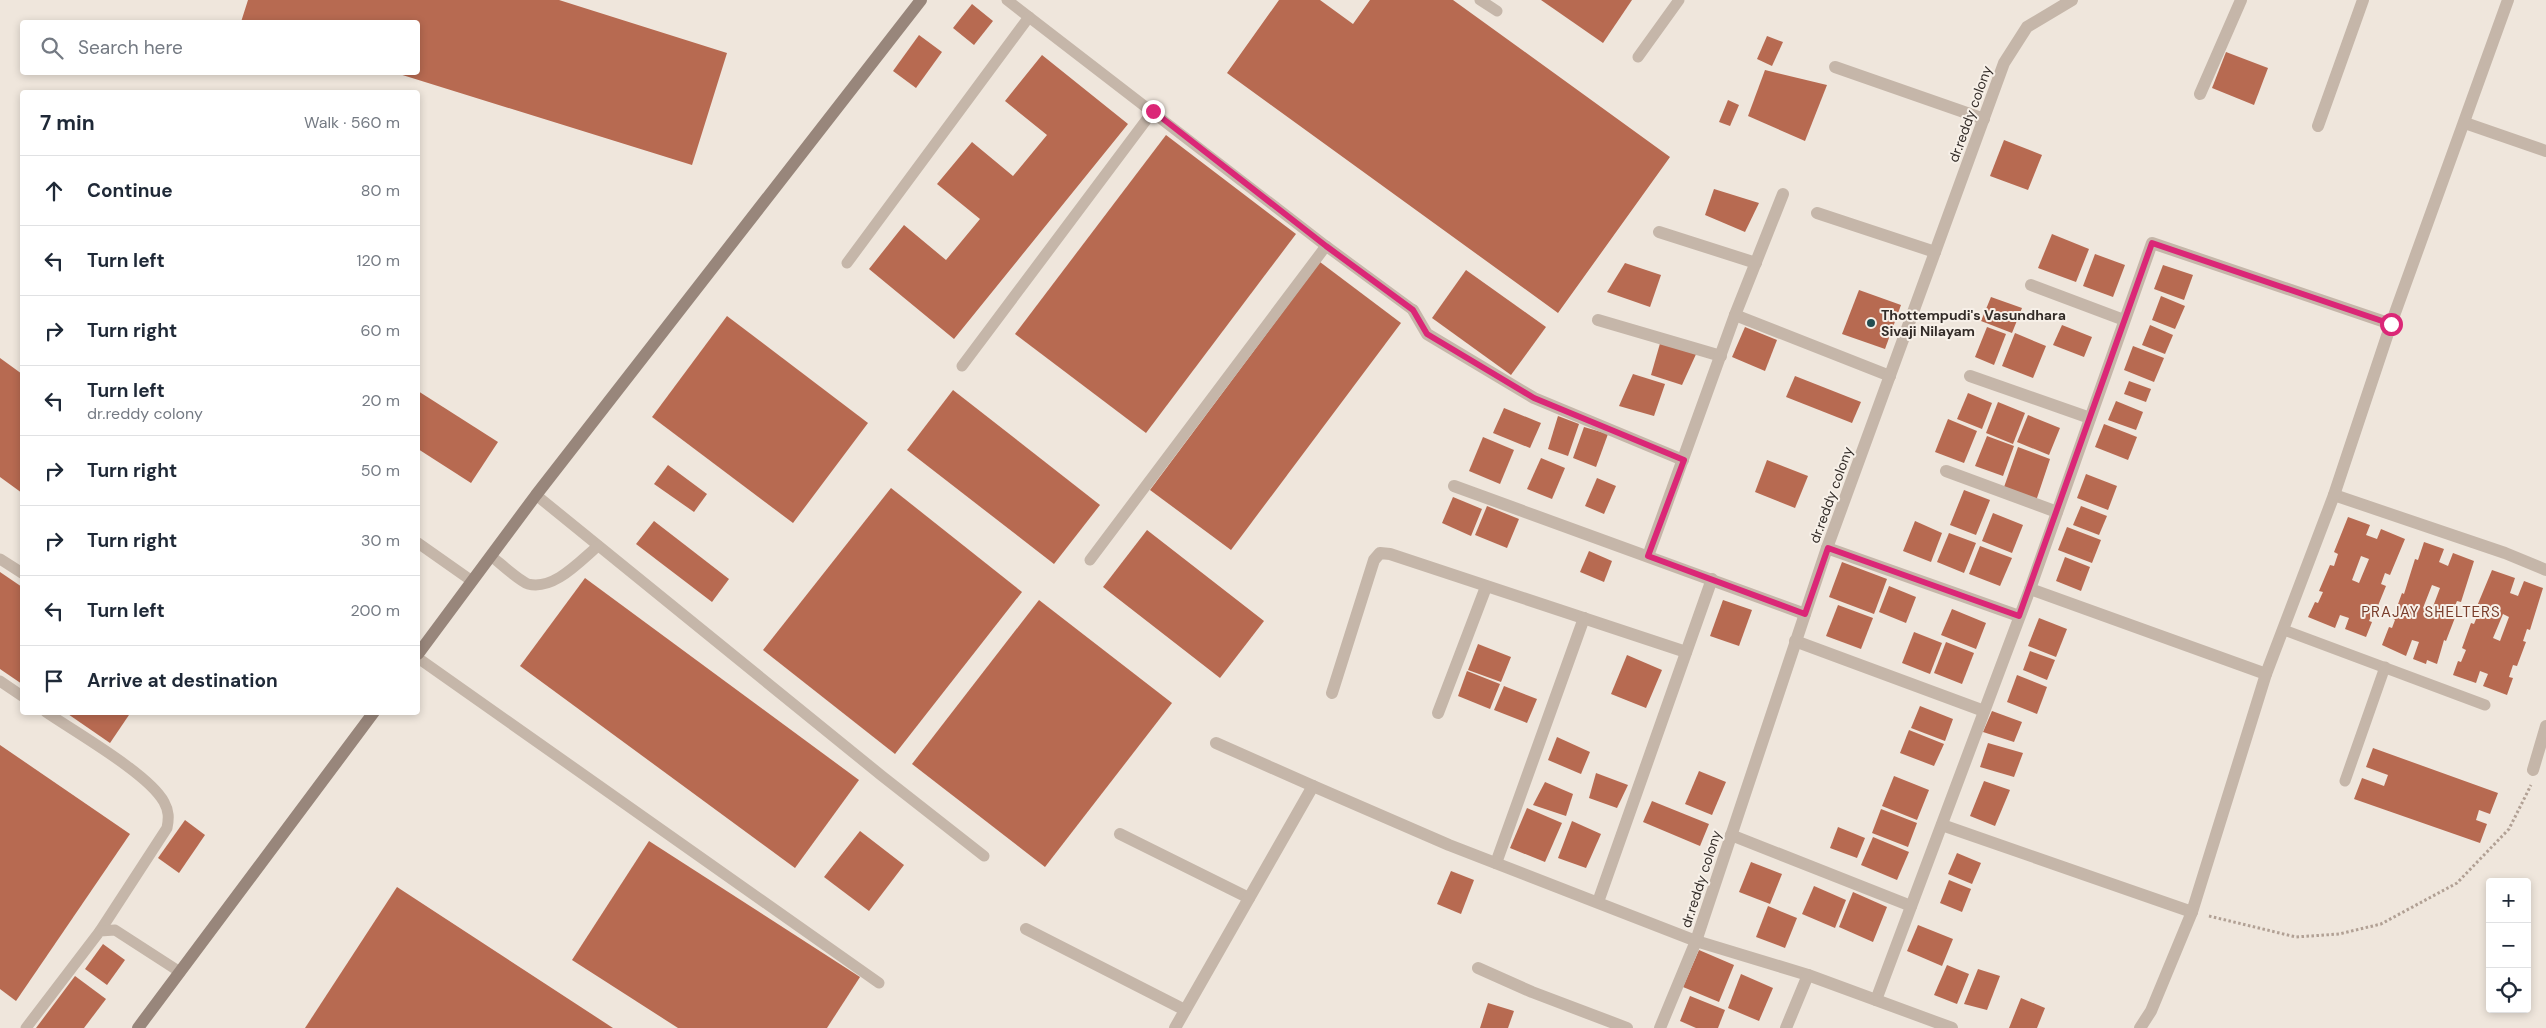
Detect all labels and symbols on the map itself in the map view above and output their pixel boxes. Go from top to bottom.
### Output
street label: dr.reddy colony [1944,63,1996,165]
route end [1142,100,1165,123]
place label: Thottempudi's Vasundhara Sivaji Nilayam [1881,306,2066,340]
route start [2380,313,2403,336]
marker: Thottempudi's Vasundhara Sivaji Nilayam [1865,317,1877,329]
street label: dr.reddy colony [1805,444,1857,546]
district label: PRAJAY SHELTERS [2361,602,2501,622]
street label: dr.reddy colony [1677,828,1725,930]

